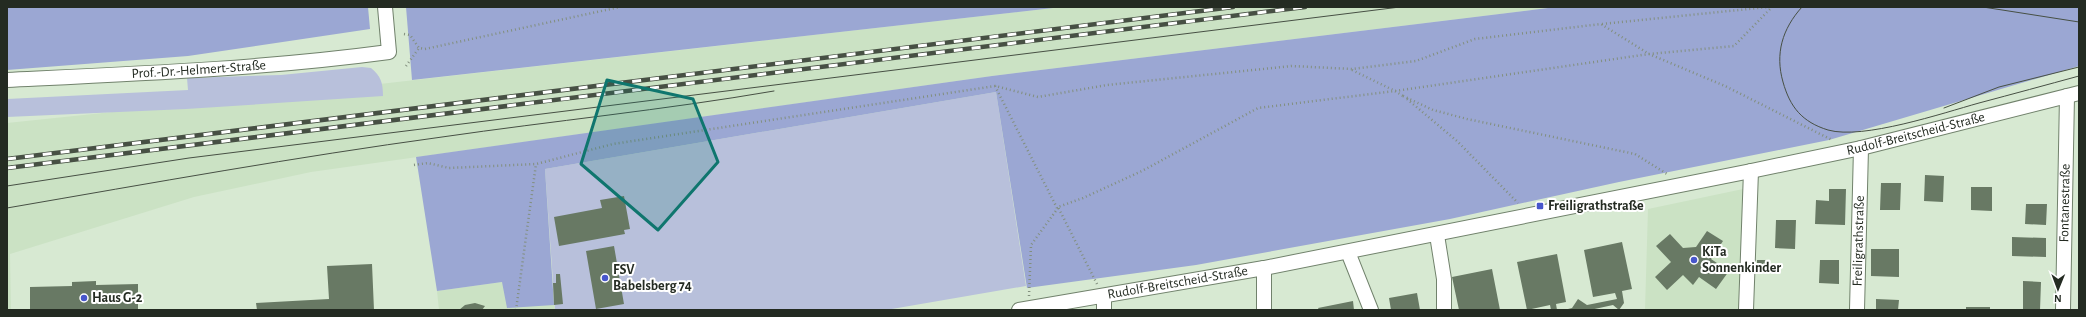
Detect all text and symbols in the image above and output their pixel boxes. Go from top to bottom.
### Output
street label: Prof.-Dr.-Helmert-Straße [131,58,266,81]
street label: Rudolf-Breitscheid-Straße [1845,110,1986,158]
street label: Fontanestraße [2057,163,2073,243]
street label: Freiligrathstraße [1851,195,1867,287]
place label: Freiligrathstraße [1548,199,1644,213]
marker: Freiligrathstraße [1535,201,1545,211]
place label: KiTa Sonnenkinder [1702,245,1781,275]
marker: KiTa Sonnenkinder [1689,255,1699,265]
place label: FSV Babelsberg 74 [613,263,692,293]
street label: Rudolf-Breitscheid-Straße [1106,264,1249,302]
north arrow [2038,269,2078,309]
marker: FSV Babelsberg 74 [600,273,610,283]
place label: Haus G-2 [92,291,143,305]
marker: Haus G-2 [79,293,89,303]
text: N [2054,293,2062,304]

